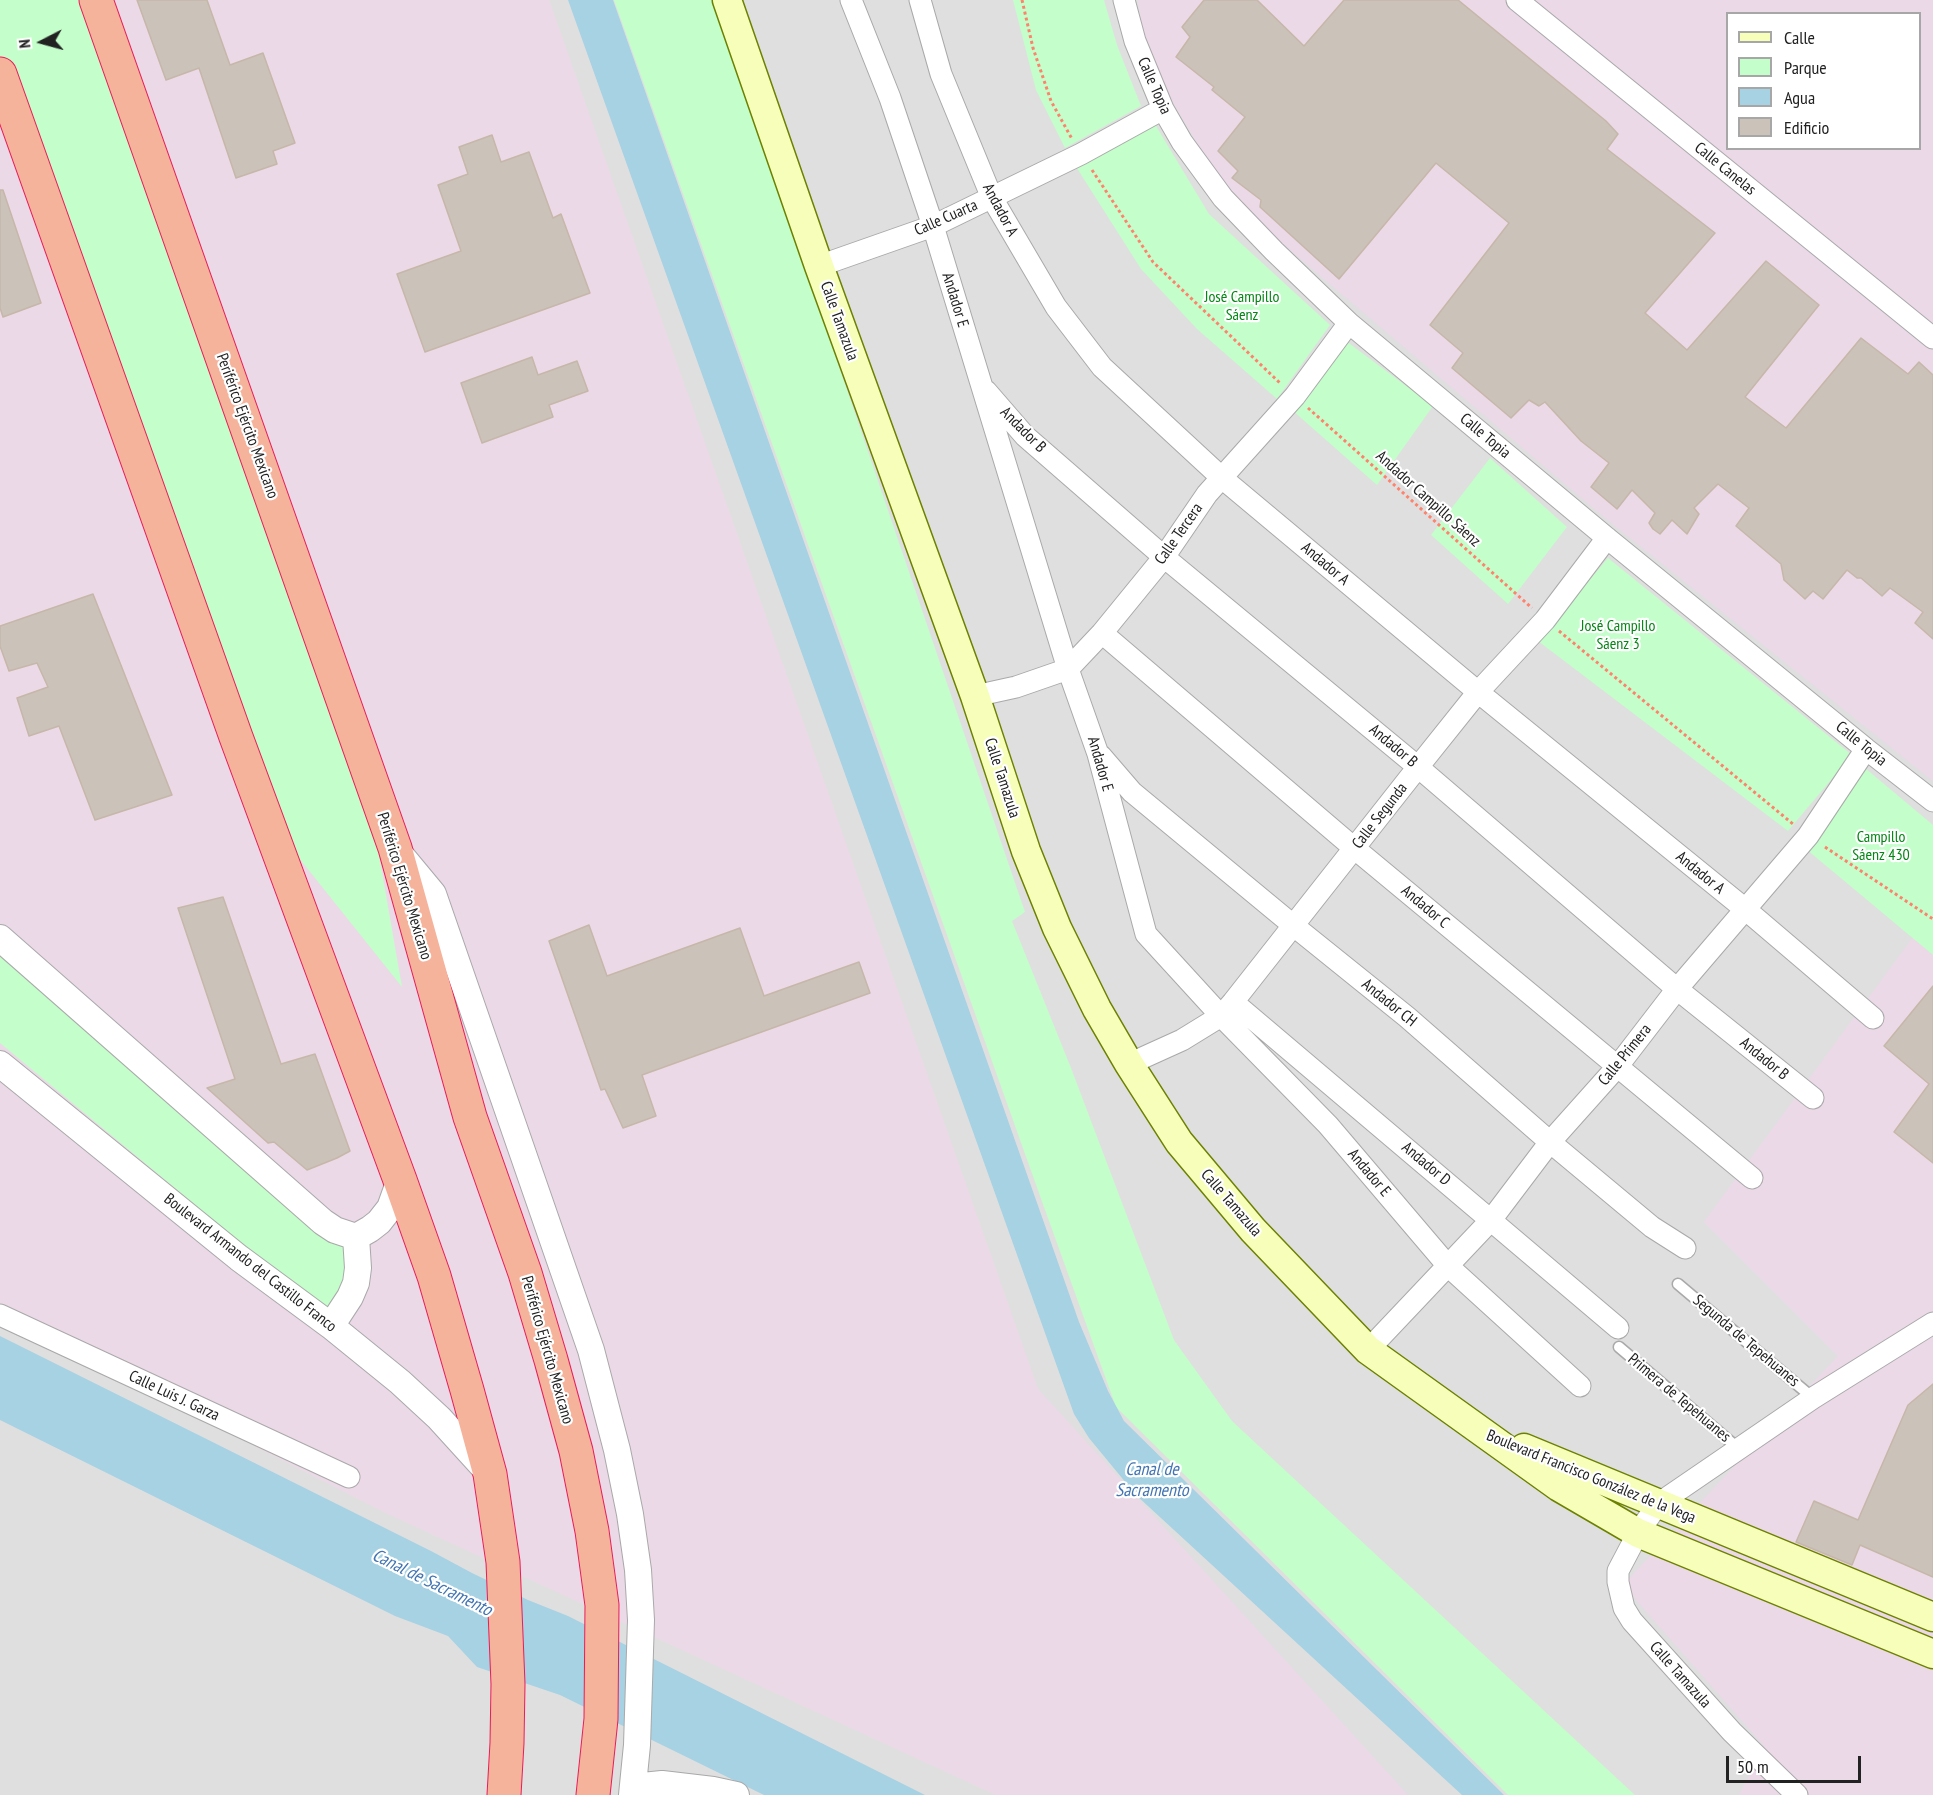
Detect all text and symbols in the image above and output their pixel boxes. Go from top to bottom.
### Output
north arrow [12,12,72,72]
legend [1726,12,1921,150]
text: Calle [1784,26,1815,49]
text: N [14,39,34,49]
street label: Calle Topia [1133,55,1175,117]
text: Parque [1784,56,1827,79]
text: Agua [1784,86,1815,109]
text: Edificio [1784,116,1829,139]
street label: Calle Canelas [1690,138,1760,200]
street label: Andador A [978,180,1022,240]
street label: Calle Cuarta [911,196,981,240]
street label: Andador E [938,270,972,330]
street label: Calle Tamazula [816,279,862,363]
park label: José Campillo Sáenz [1205,287,1279,325]
street label: Periférico Ejército Mexicano [212,351,282,501]
street label: Andador B [996,403,1050,457]
street label: Calle Topia [1456,409,1514,463]
street label: Andador Campillo Sáenz [1372,447,1484,551]
street label: Calle Tercera [1151,500,1207,568]
street label: Andador A [1297,538,1353,590]
park label: José Campillo Sáenz 3 [1581,616,1655,654]
street label: Calle Topia [1832,718,1890,770]
street label: Andador B [1365,720,1421,772]
street label: Andador E [1083,734,1117,794]
street label: Calle Tamazula [980,736,1024,820]
street label: Calle Segunda [1348,779,1412,853]
street label: Periférico Ejército Mexicano [372,810,436,962]
park label: Campillo Sáenz 430 [1852,827,1910,865]
street label: Andador A [1672,848,1728,898]
street label: Andador C [1397,881,1453,933]
street label: Andador CH [1358,975,1420,1031]
street label: Calle Primera [1594,1020,1656,1090]
street label: Andador B [1736,1034,1792,1084]
street label: Andador D [1398,1138,1454,1190]
street label: Andador E [1344,1145,1394,1201]
street label: Calle Tamazula [1197,1165,1265,1241]
street label: Boulevard Armando del Castillo Franco [160,1190,340,1336]
street label: Periférico Ejército Mexicano [517,1274,577,1426]
street label: Segunda de Tepehuanes [1689,1291,1803,1391]
street label: Primera de Tepehuanes [1624,1350,1734,1446]
street label: Calle Luis J. Garza [126,1367,222,1425]
street label: Boulevard Francisco González de la Vega [1484,1426,1698,1528]
water label: Canal de Sacramento [1115,1459,1189,1502]
water label: Canal de Sacramento [369,1545,495,1621]
street label: Calle Tamazula [1645,1638,1715,1712]
scale bar [1729,1744,1864,1782]
text: 50 m [1737,1755,1769,1778]

